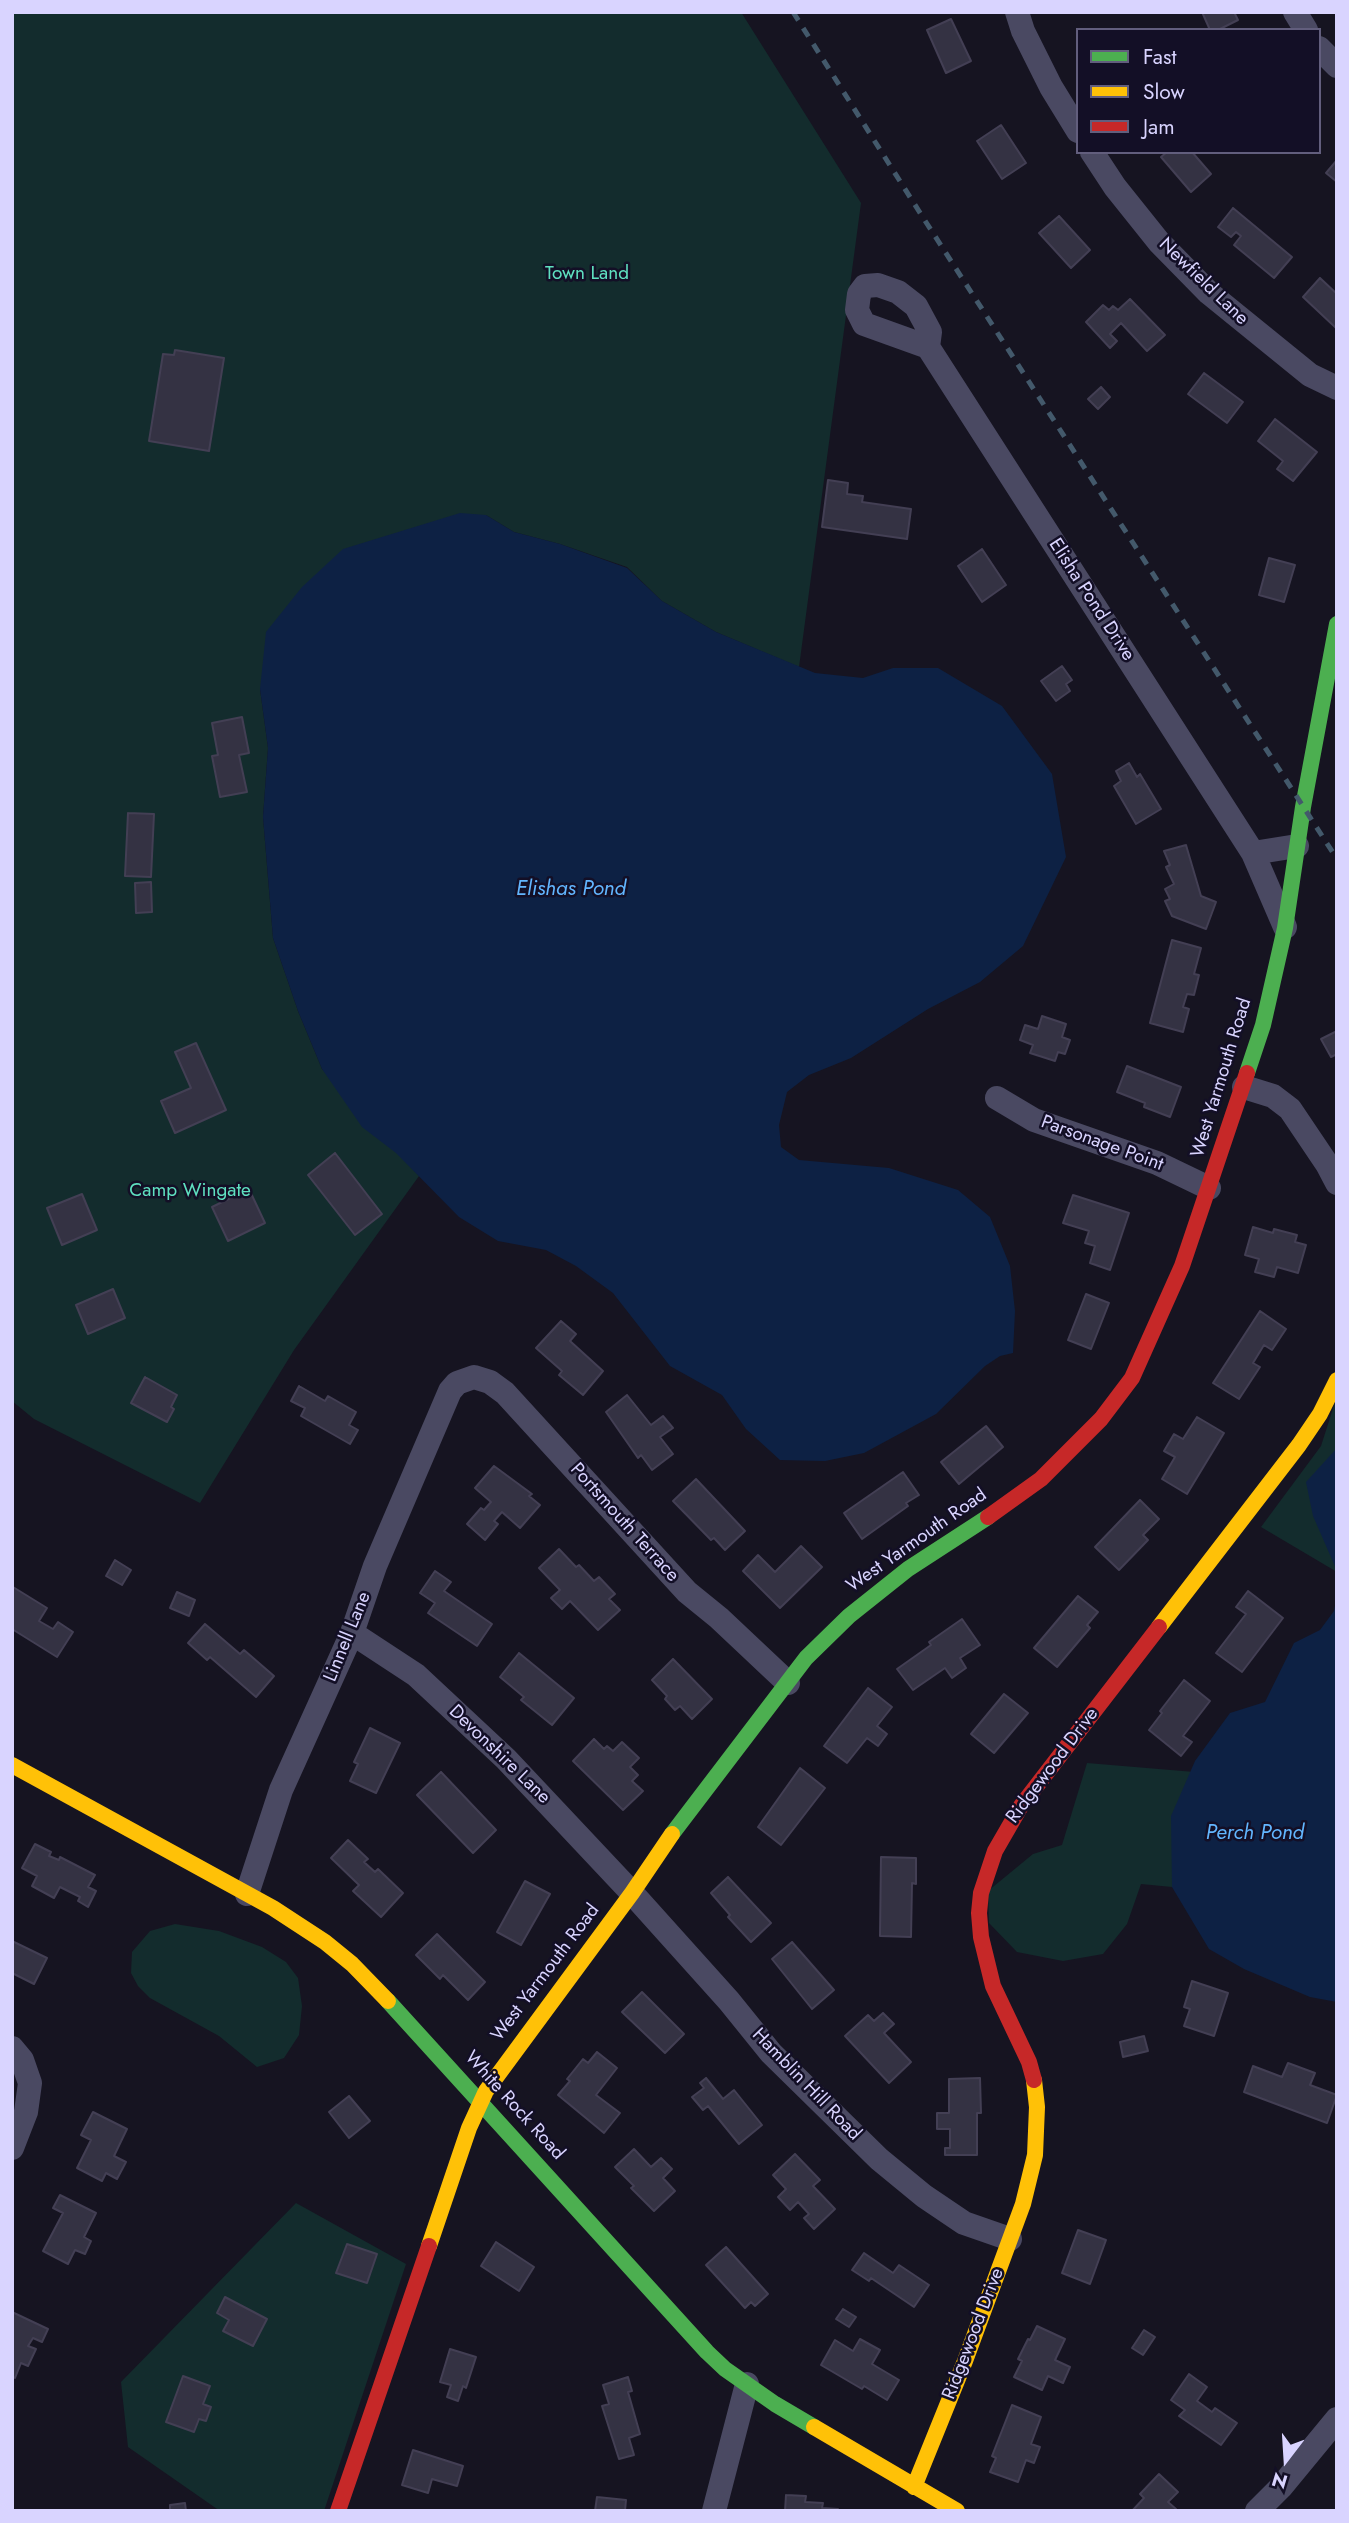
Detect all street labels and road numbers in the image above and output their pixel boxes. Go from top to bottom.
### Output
street label: Newfield Lane [1153,234,1253,330]
street label: Elisha Pond Drive [1043,535,1139,665]
street label: West Yarmouth Road [1187,995,1257,1161]
street label: Parsonage Point [1038,1111,1166,1177]
street label: Portsmouth Terrace [565,1459,683,1587]
street label: West Yarmouth Road [843,1484,991,1598]
street label: Linnell Lane [320,1589,376,1685]
street label: Devonshire Lane [443,1701,555,1809]
street label: Ridgewood Drive [1002,1704,1104,1828]
street label: West Yarmouth Road [487,1900,605,2046]
street label: Hamblin Hill Road [747,2024,865,2146]
street label: White Rock Road [459,2047,569,2165]
street label: Ridgewood Drive [938,2265,1010,2403]

